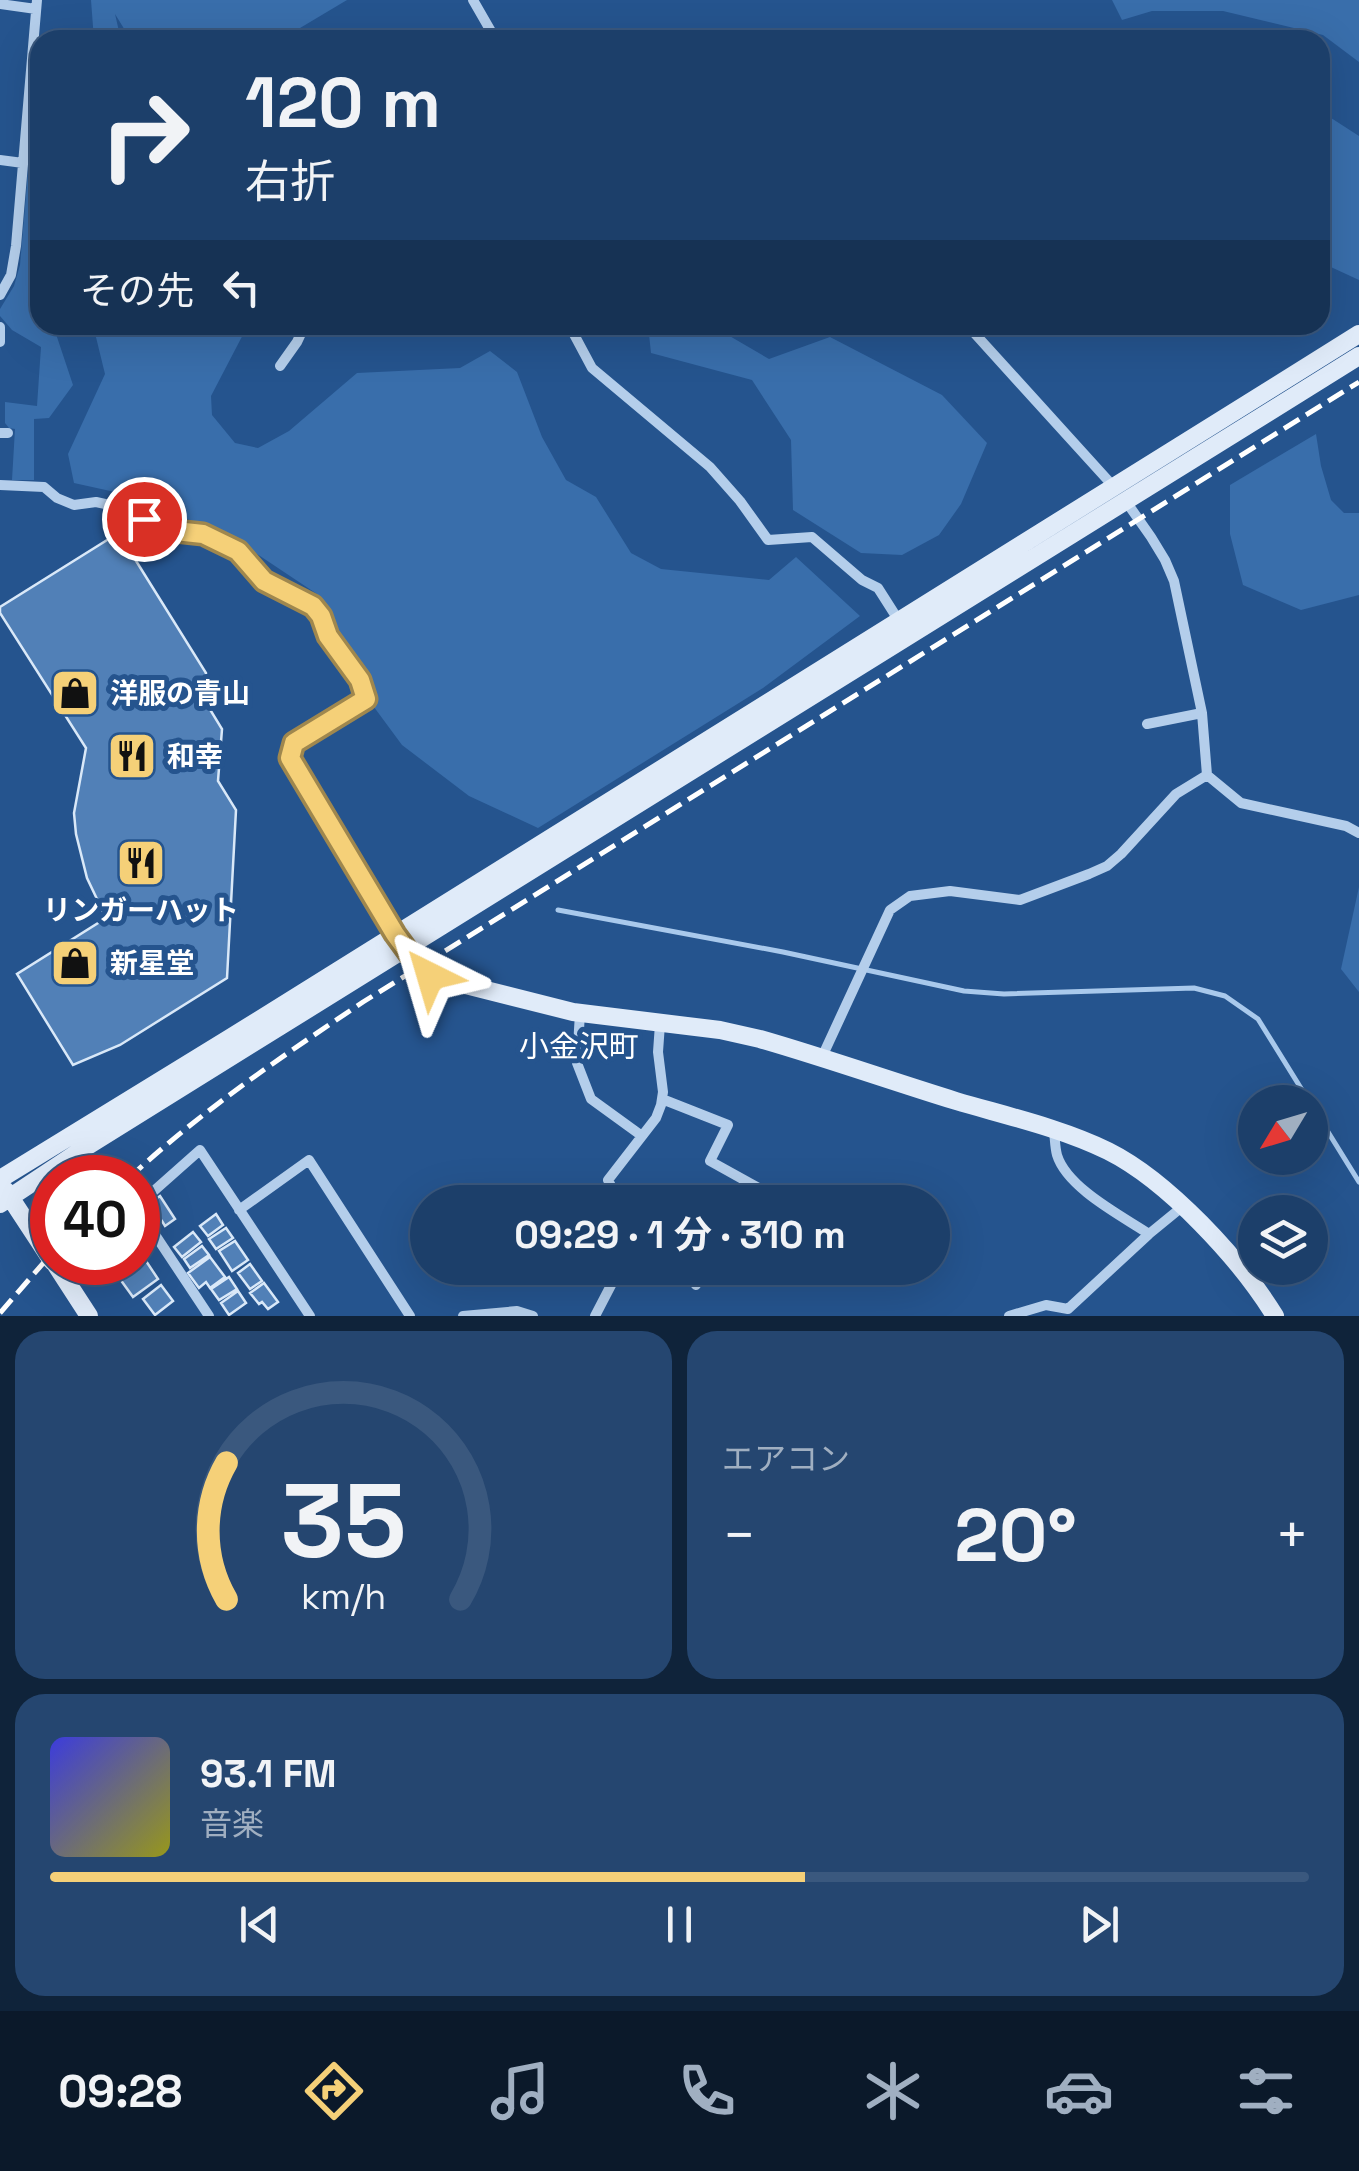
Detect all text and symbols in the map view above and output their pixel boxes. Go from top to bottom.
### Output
text: 120 m [245,58,441,147]
icon: right [80,70,210,200]
text: 右折 [245,153,335,210]
icon: left [214,260,269,315]
text: その先 [80,267,194,315]
pin [102,477,187,562]
icon: arrive [117,492,172,547]
shop icon: 洋服の青山 [49,667,101,719]
place label: 洋服の青山 [110,675,250,711]
restaurant icon: 和幸 [106,730,158,782]
place label: 和幸 [167,738,223,774]
restaurant icon: リンガーハット [115,837,167,889]
place label: リンガーハット [43,892,239,928]
position arrow [378,924,482,1028]
shop icon: 新星堂 [49,937,101,989]
place label: 新星堂 [110,945,194,981]
district label: 小金沢町 [519,1027,639,1066]
north arrow [1238,1085,1328,1175]
map controls [1238,1085,1328,1285]
speed limit sign: 40 [30,1155,160,1285]
button: layers [1238,1195,1328,1285]
text: 09:29 · 1 分 · 310 m [514,1211,846,1259]
text: エアコン [722,1439,850,1479]
text: 35 [281,1455,406,1587]
text: 20° [954,1487,1077,1583]
text: − [722,1500,756,1570]
text: + [1275,1500,1309,1570]
text: km/h [301,1574,386,1619]
text: 93.1 FM [200,1750,337,1798]
text: 音楽 [200,1804,264,1844]
icon: previous [232,1897,287,1952]
icon: pause [652,1897,707,1952]
icon: next [1072,1897,1127,1952]
icon: directions [299,2056,369,2126]
icon: music [485,2056,555,2126]
icon: phone [672,2056,742,2126]
icon: climate [858,2056,928,2126]
icon: car [1044,2056,1114,2126]
icon: filters [1231,2056,1301,2126]
text: 09:28 [58,2063,182,2120]

